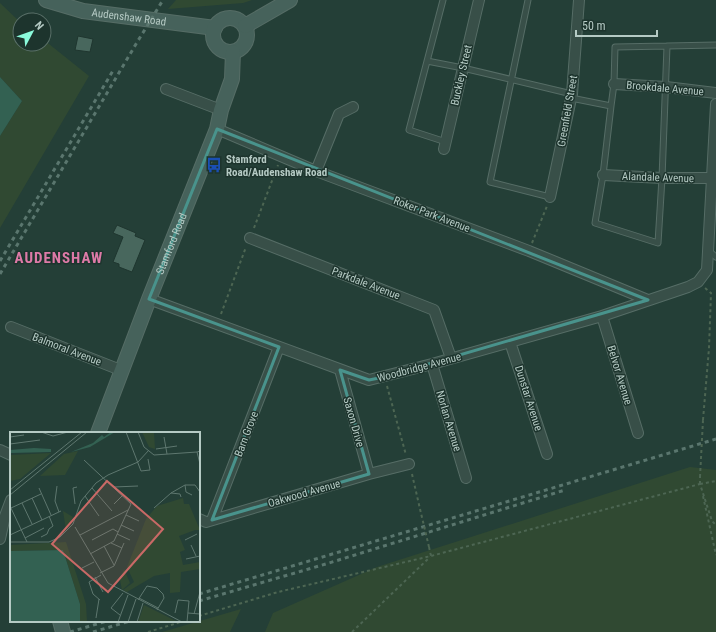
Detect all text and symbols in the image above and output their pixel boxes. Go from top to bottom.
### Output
street label: Audenshaw Road [91,6,167,29]
north arrow [12,12,52,52]
scale bar [576,12,657,38]
text: N [32,19,46,33]
text: 50 m [582,19,606,33]
street label: Buckley Street [448,44,475,107]
street label: Greenfield Street [555,74,580,148]
street label: Brookdale Avenue [626,79,704,98]
place label: Stamford Road/Audenshaw Road [226,153,327,179]
bus stop icon: Stamford Road/Audenshaw Road [205,156,223,174]
street label: Alandale Avenue [622,170,694,185]
street label: Roker Park Avenue [392,194,472,235]
street label: Stamford Road [154,211,190,276]
district label: AUDENSHAW [15,249,103,267]
street label: Parkdale Avenue [330,264,402,302]
street label: Balmoral Avenue [31,330,103,369]
street label: Belvor Avenue [604,344,635,406]
street label: Woodbridge Avenue [376,350,462,385]
street label: Dunstar Avenue [512,364,545,433]
street label: Norlan Avenue [433,389,464,453]
street label: Saxon Drive [340,396,367,448]
street label: Barn Grove [232,410,261,459]
inset map [10,432,200,622]
street label: Oakwood Avenue [266,477,342,510]

